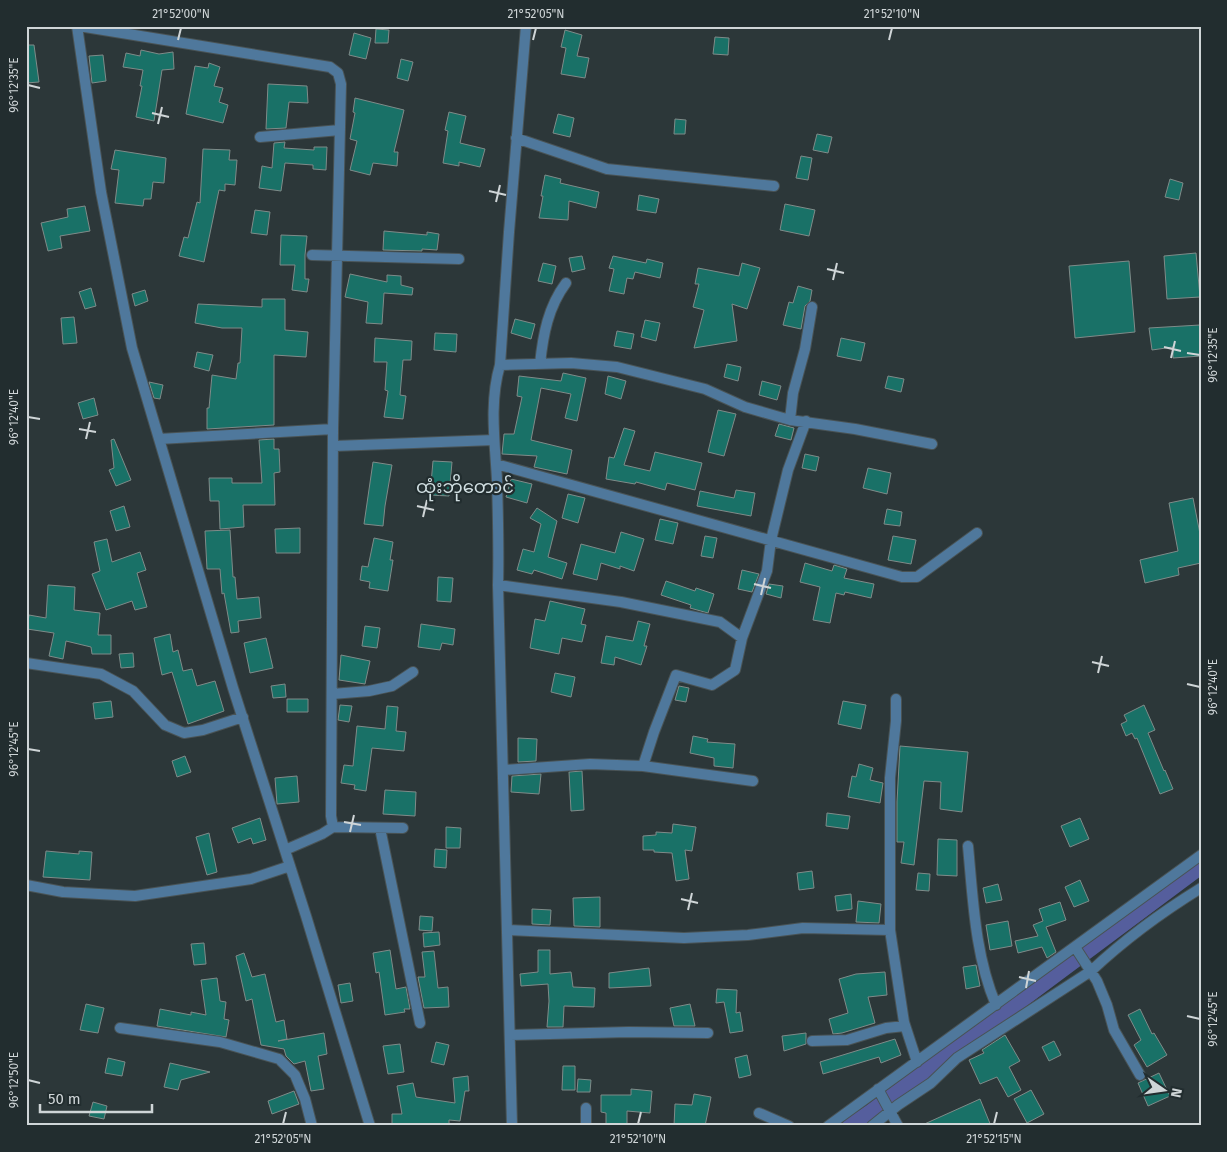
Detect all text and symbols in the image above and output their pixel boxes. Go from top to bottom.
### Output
text: 21°52'00"N [152,7,210,21]
text: 21°52'05"N [508,7,564,21]
text: 21°52'10"N [864,7,920,21]
text: 96°12'35"E [7,57,21,113]
text: 96°12'35"E [1206,327,1220,383]
text: 96°12'40"E [7,389,21,445]
district label: ထုံးဘိုတောင် [416,473,514,502]
text: 96°12'40"E [1206,659,1220,715]
text: 96°12'45"E [7,721,21,777]
text: 96°12'45"E [1206,991,1220,1047]
text: 96°12'50"E [7,1052,21,1108]
north arrow [1140,1064,1190,1114]
scale bar [40,1082,152,1114]
text: N [1167,1086,1186,1099]
text: 50 m [48,1090,81,1108]
text: 21°52'05"N [255,1132,311,1146]
text: 21°52'10"N [610,1132,666,1146]
text: 21°52'15"N [966,1132,1022,1146]

